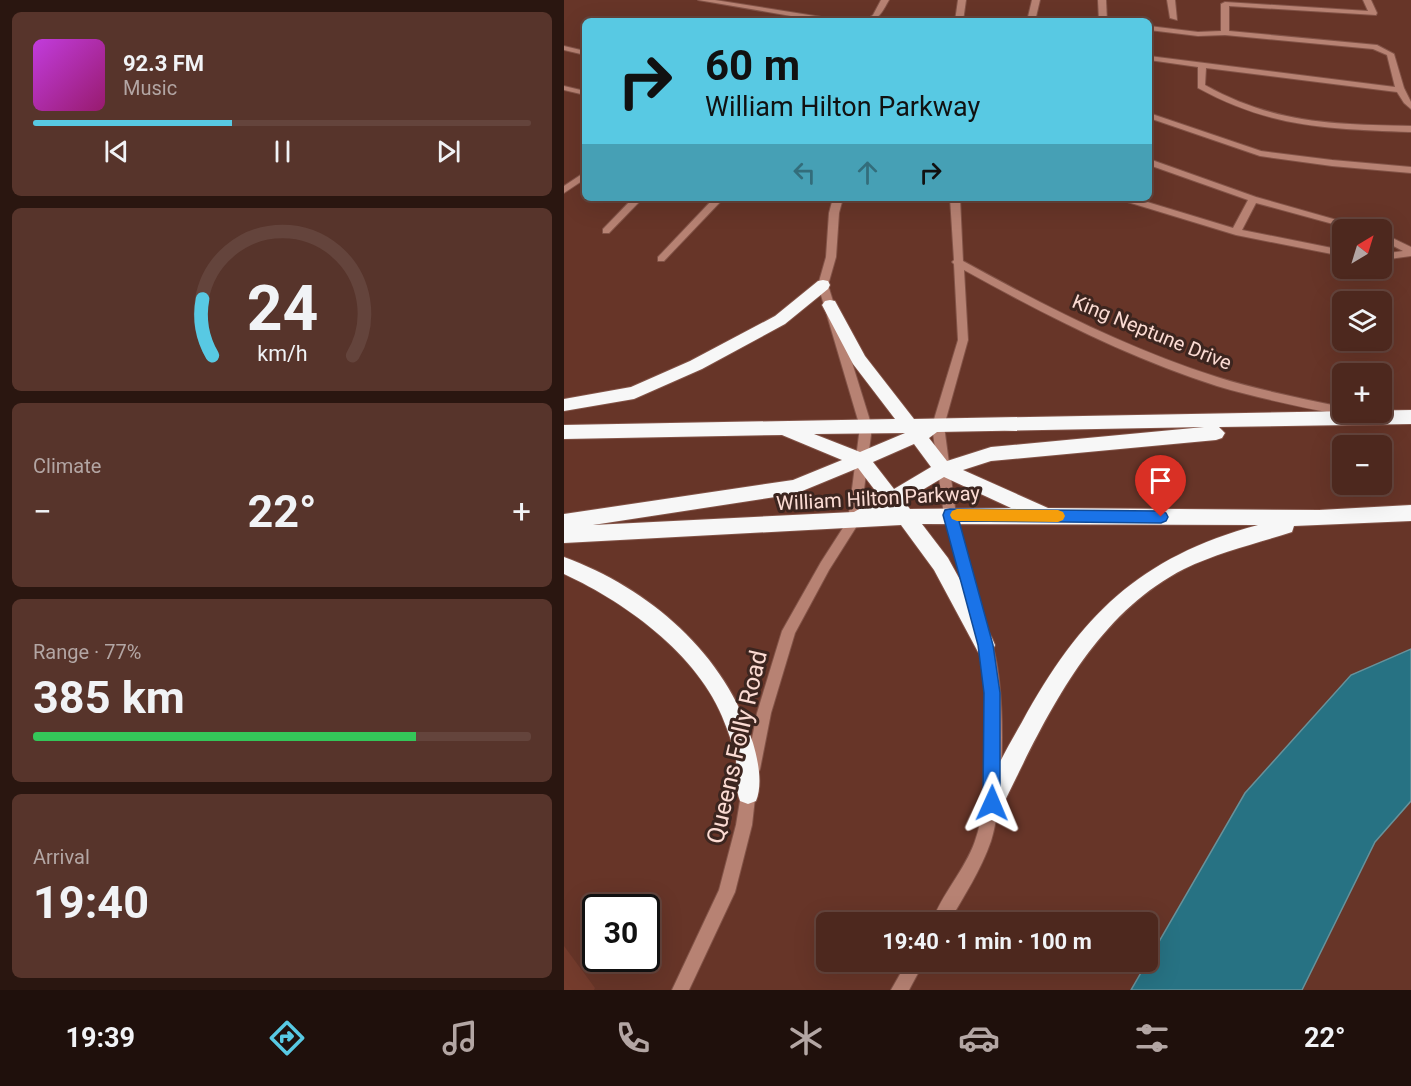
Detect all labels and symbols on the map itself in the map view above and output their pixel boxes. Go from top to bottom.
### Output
north arrow [1332,219,1392,279]
street label: King Neptune Drive [1069,289,1235,375]
pin [1135,455,1186,517]
street label: William Hilton Parkway [776,481,981,515]
street label: Queens Folly Road [701,648,773,846]
position arrow [960,771,1024,835]
speed limit sign: 30 [582,894,660,972]

